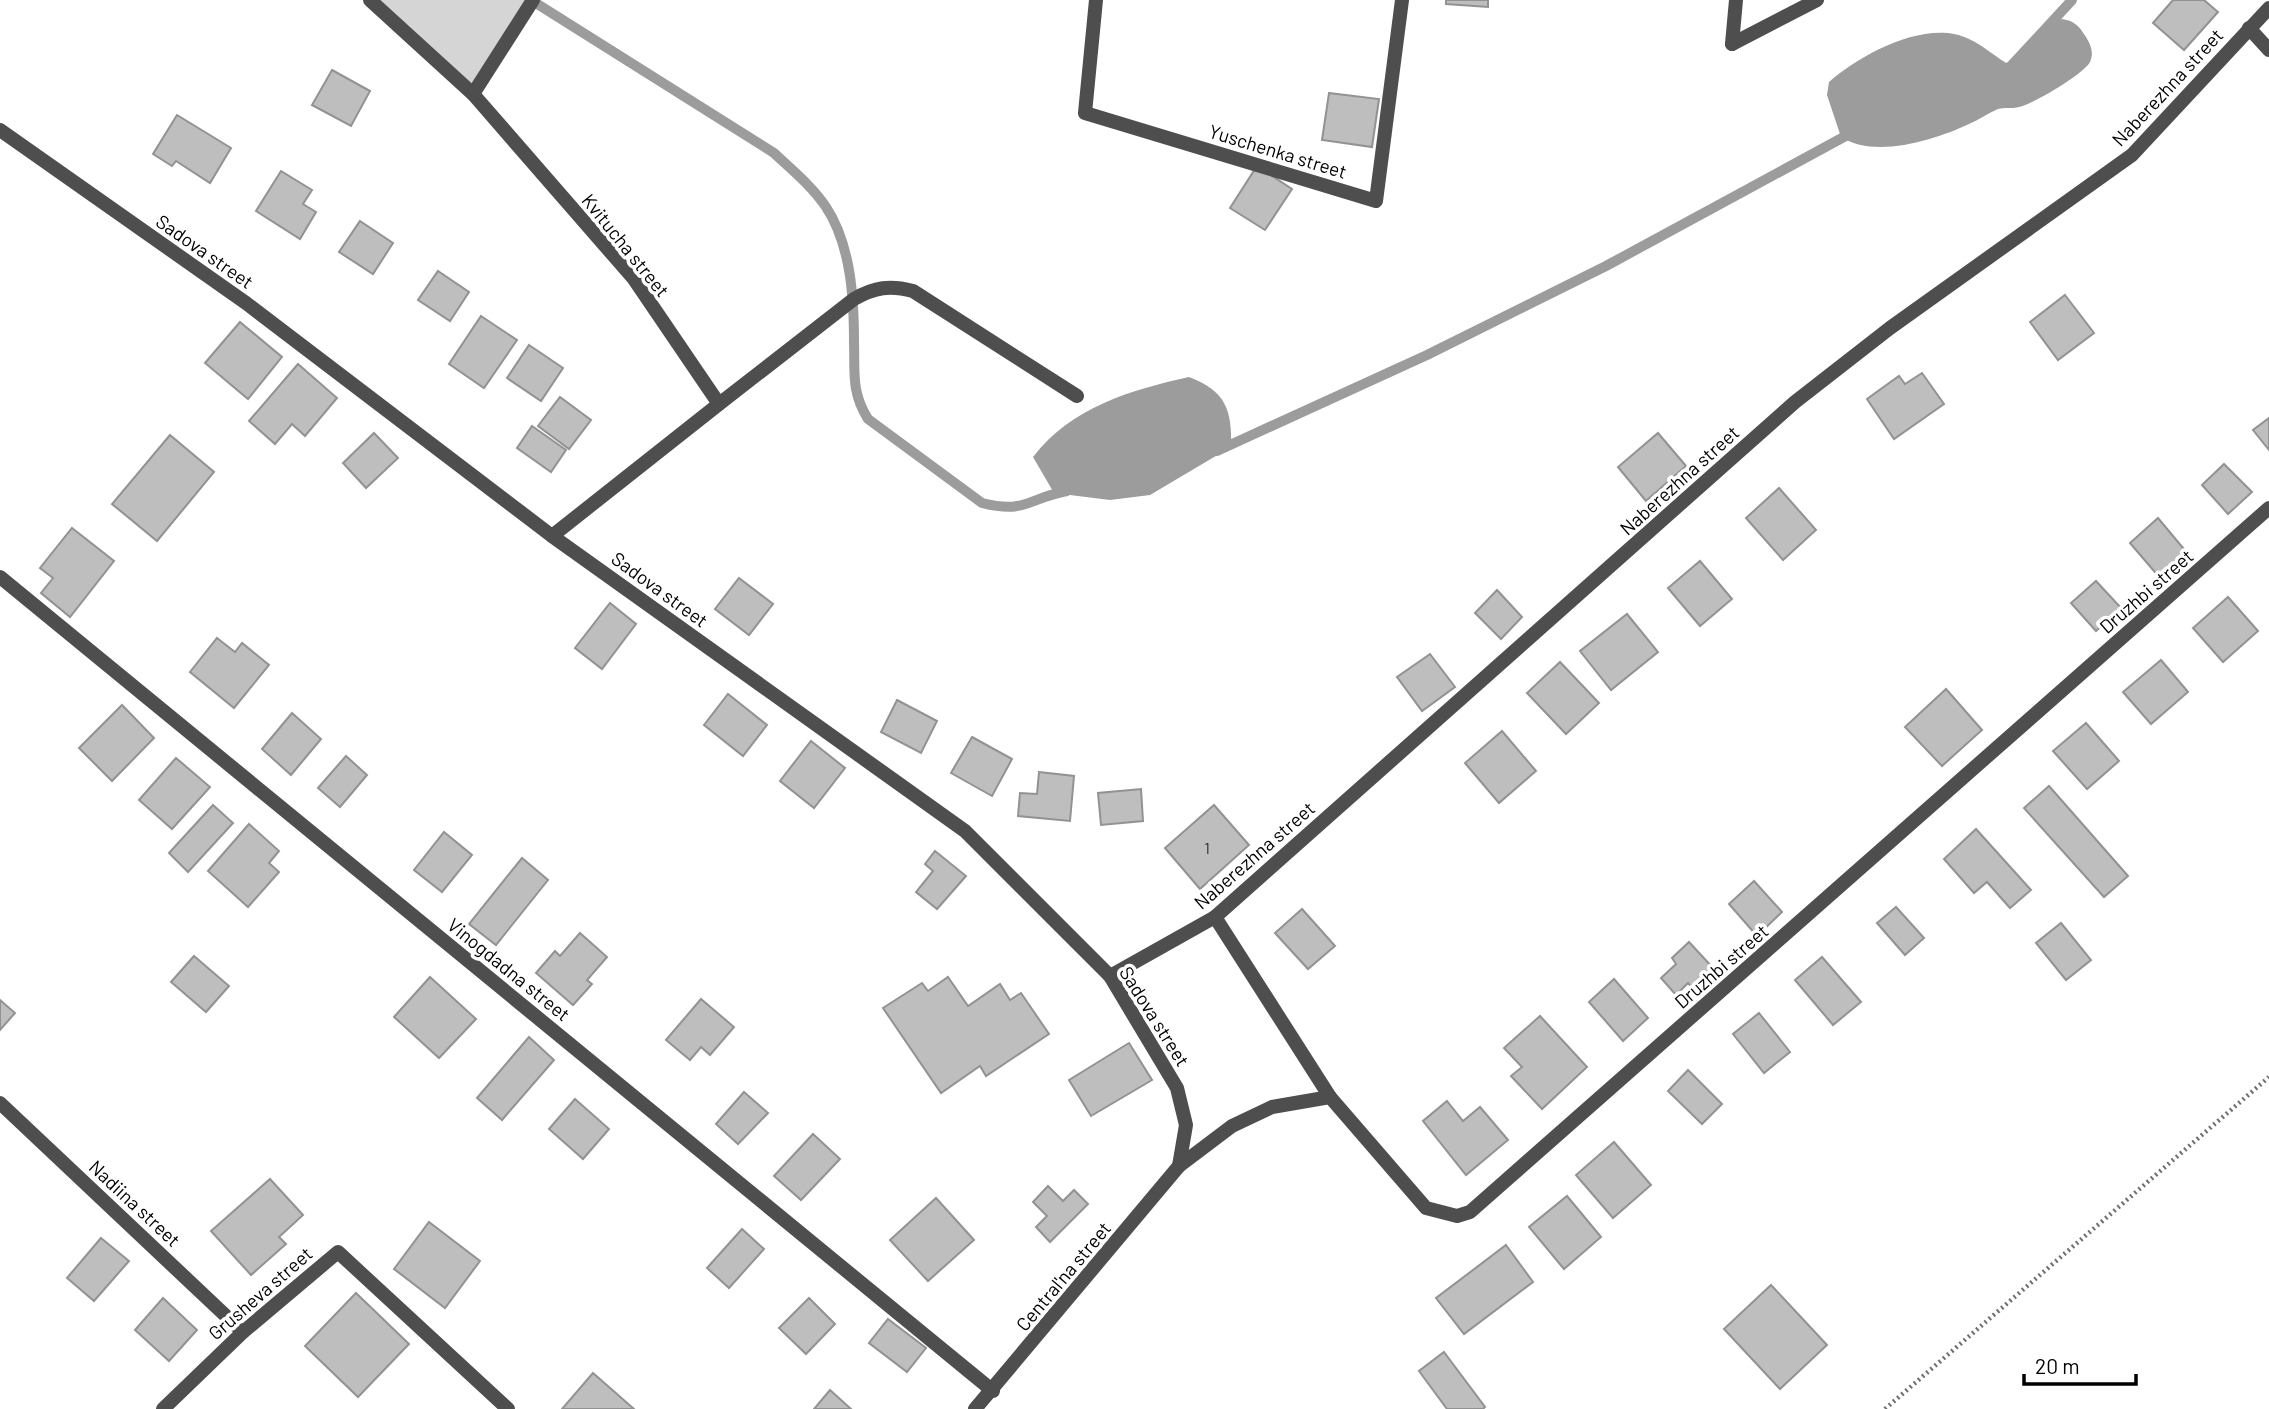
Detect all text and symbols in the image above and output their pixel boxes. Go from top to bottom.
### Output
street label: Naberezhna street [2107,23,2227,151]
street label: Yuschenka street [1206,119,1350,183]
street label: Kvitucha street [577,189,675,301]
street label: Sadova street [152,209,258,293]
street label: Naberezhna street [1615,421,1743,539]
street label: Druzhbi street [2095,544,2197,638]
street label: Sadova street [607,546,713,632]
street label: Naberezhna street [1189,796,1319,914]
house number: 1 [1204,838,1210,857]
street label: Vinogdadna street [443,913,575,1025]
street label: Druzhbi street [1670,919,1772,1013]
street label: Sadova street [1115,962,1195,1070]
street label: Nadiina street [85,1155,185,1251]
street label: Central'na street [1011,1217,1115,1335]
street label: Grusheva street [203,1242,317,1344]
scale bar [2024,1342,2136,1386]
text: 20 m [2035,1353,2080,1378]

